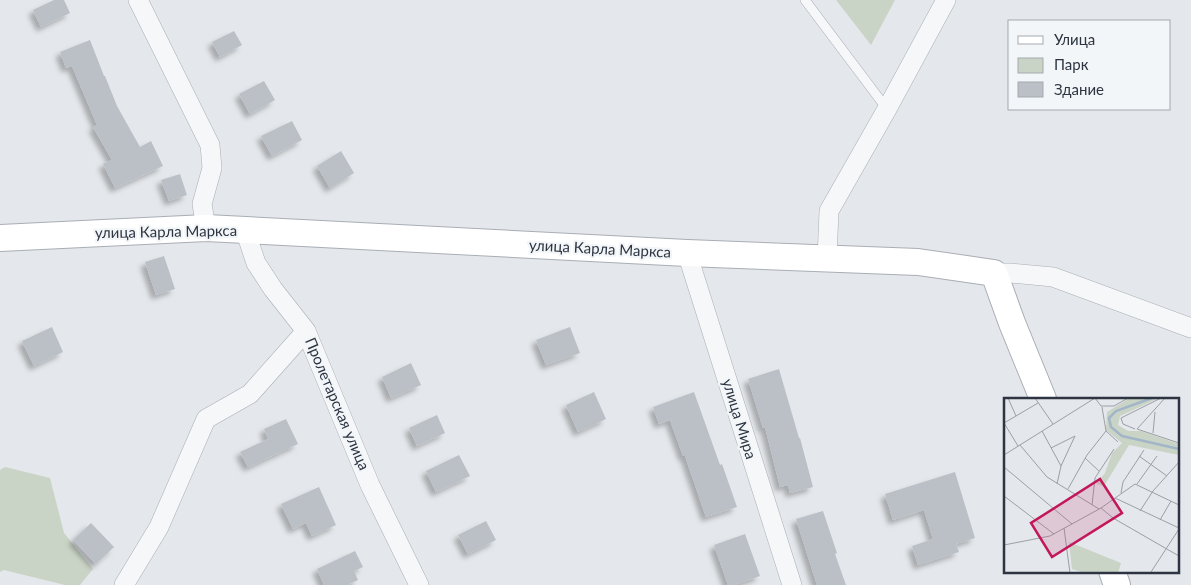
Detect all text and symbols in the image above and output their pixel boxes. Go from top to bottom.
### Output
legend [1008,20,1171,110]
text: Улица [1054,30,1095,48]
text: Парк [1054,55,1089,73]
text: Здание [1054,80,1104,98]
street label: улица Карла Маркса [95,221,237,241]
street label: улица Карла Маркса [529,235,671,261]
street label: Пролетарская улица [302,335,374,473]
street label: улица Мира [719,376,761,461]
inset map [1004,398,1178,572]

